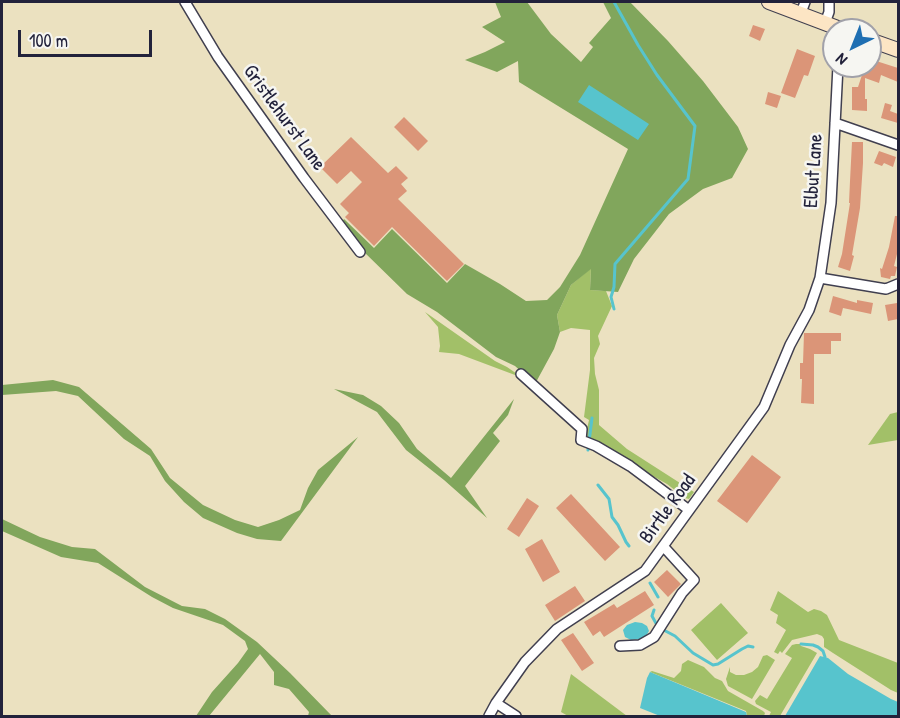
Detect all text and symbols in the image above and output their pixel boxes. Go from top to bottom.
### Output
scale bar [21,18,154,56]
north arrow [822,18,882,78]
text: 100 m [29,28,68,53]
text: N [830,49,852,71]
street label: Gristlehurst Lane [237,60,331,176]
street label: Elbut Lane [799,133,829,209]
street label: Birtle Road [635,470,701,548]

